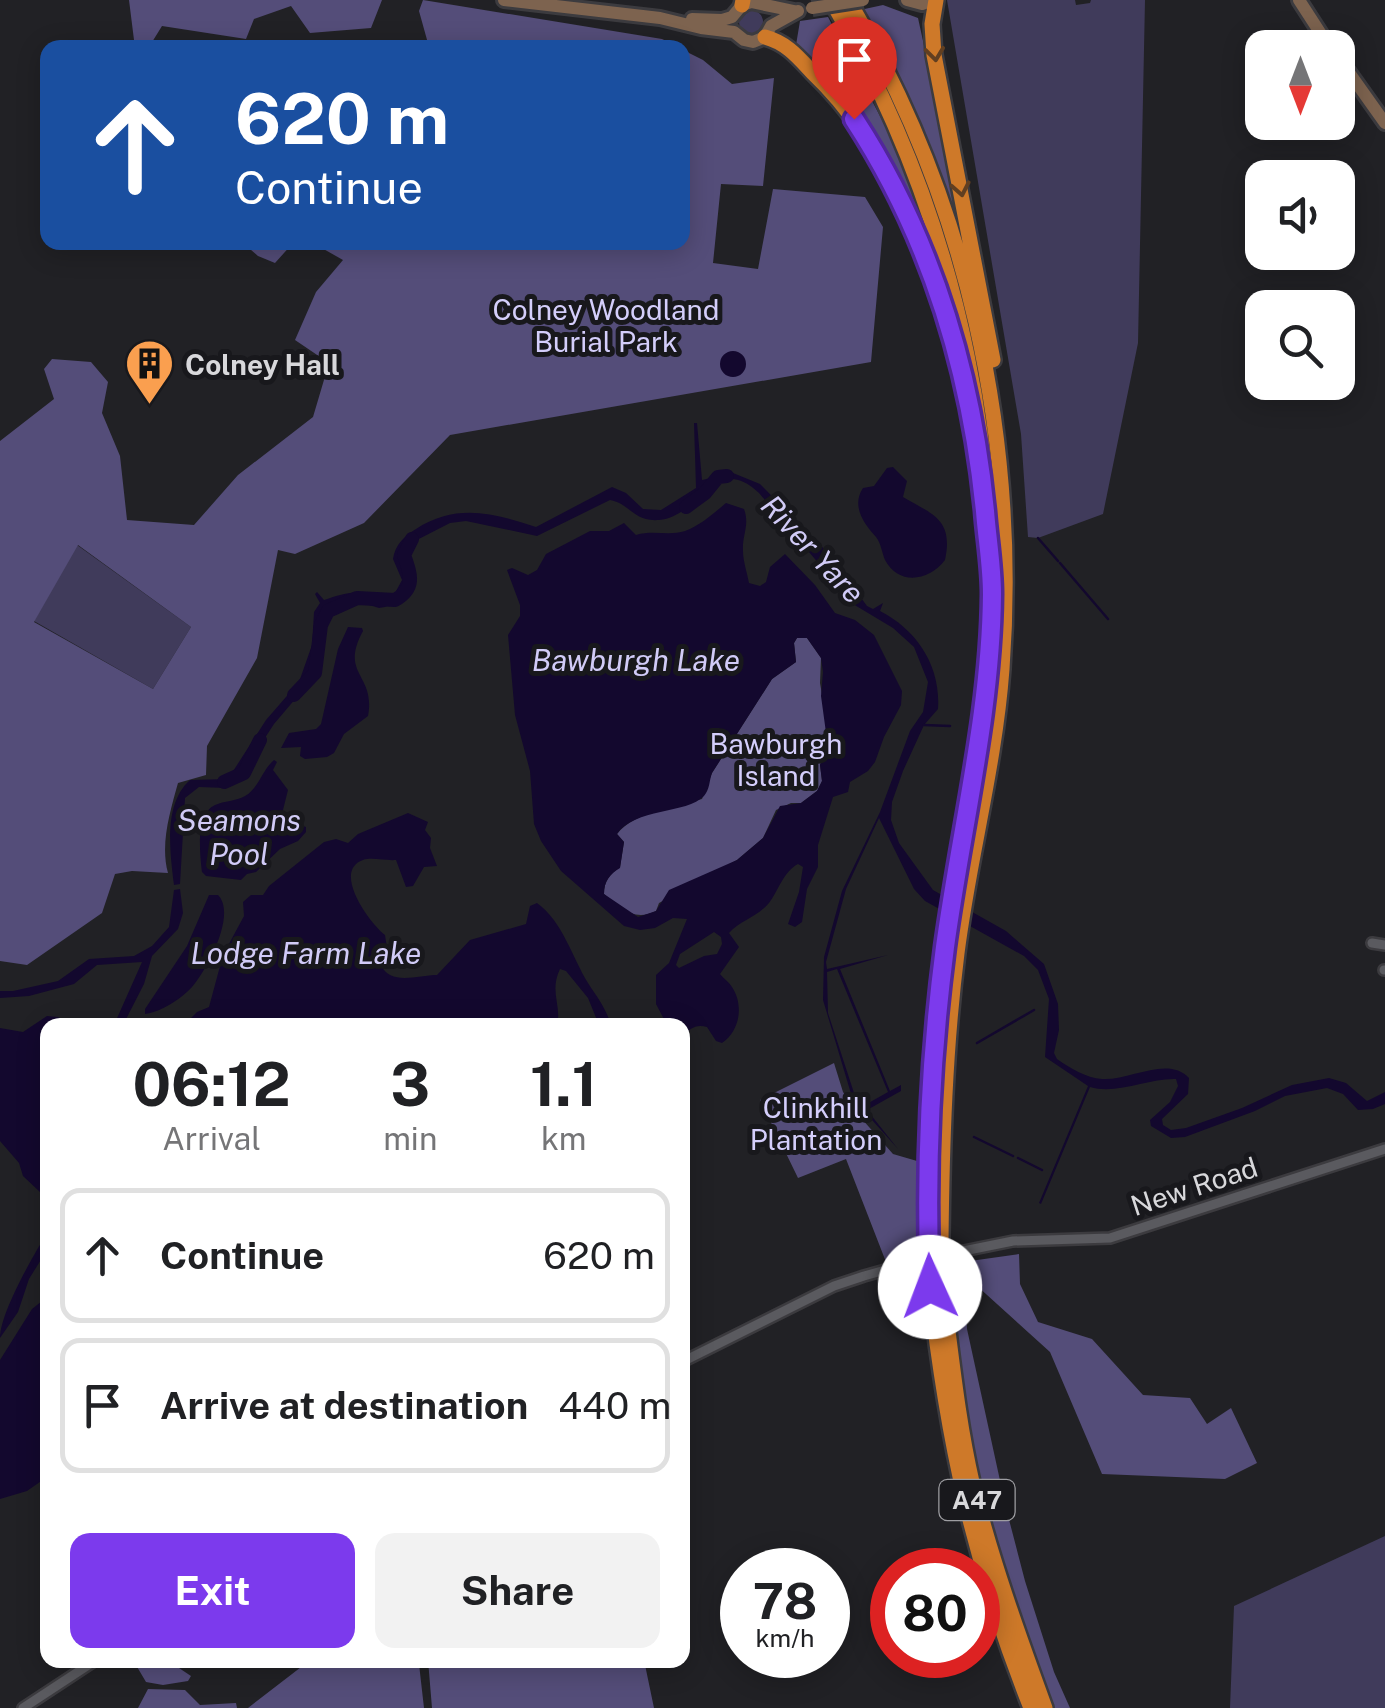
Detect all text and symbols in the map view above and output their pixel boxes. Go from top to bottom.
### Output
pin [812,17,897,120]
north arrow [1245,30,1355,140]
map controls [1245,30,1355,400]
icon: arrive [827,32,882,87]
one-way arrow [924,46,945,62]
text: 620 m [235,77,449,160]
icon: ahead [70,80,200,210]
button: sound [1245,160,1355,270]
text: Continue [235,161,423,214]
one-way arrow [950,180,971,197]
button: search [1245,290,1355,400]
park label: Colney Woodland Burial Park [493,293,719,358]
building icon: Colney Hall [124,338,176,406]
place label: Colney Hall [185,348,340,381]
water label: River Yare [754,487,872,611]
water label: Bawburgh Lake [532,642,740,678]
park label: Bawburgh Island [710,727,842,792]
water label: Seamons Pool [177,802,301,872]
water label: Lodge Farm Lake [191,935,421,971]
text: 06:12 [133,1049,291,1120]
text: 3 [390,1049,430,1120]
text: 1.1 [530,1049,597,1120]
park label: Clinkhill Plantation [750,1091,882,1156]
text: Arrival [162,1120,261,1157]
text: min [383,1120,437,1157]
text: km [541,1120,587,1157]
street label: New Road [1126,1150,1262,1222]
icon: ahead [75,1228,130,1283]
text: Continue [160,1233,324,1278]
text: 620 m [543,1233,655,1278]
position arrow [878,1235,982,1339]
icon: arrive [75,1378,130,1433]
text: Arrive at destination [160,1383,528,1428]
text: 440 m [558,1383,671,1428]
road number: A47 [940,1480,1014,1520]
button: Exit [70,1533,355,1648]
button: Share [375,1533,660,1648]
speed limit sign: 80 [870,1548,1000,1678]
text: 78 [753,1571,817,1630]
text: km/h [756,1623,814,1653]

